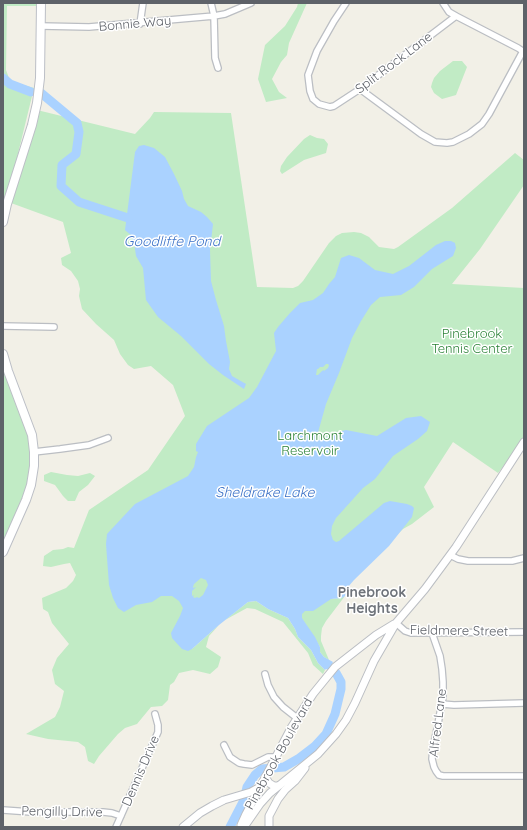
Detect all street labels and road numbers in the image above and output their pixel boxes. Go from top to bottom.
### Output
street label: Bonnie Way [98,13,172,35]
street label: Split Rock Lane [352,29,436,97]
street label: Fieldmere Street [410,622,508,640]
street label: Alfred Lane [426,688,450,758]
street label: Pinebrook Boulevard [242,695,316,813]
street label: Dennis Drive [119,733,163,809]
street label: Pengilly Drive [21,803,103,821]

